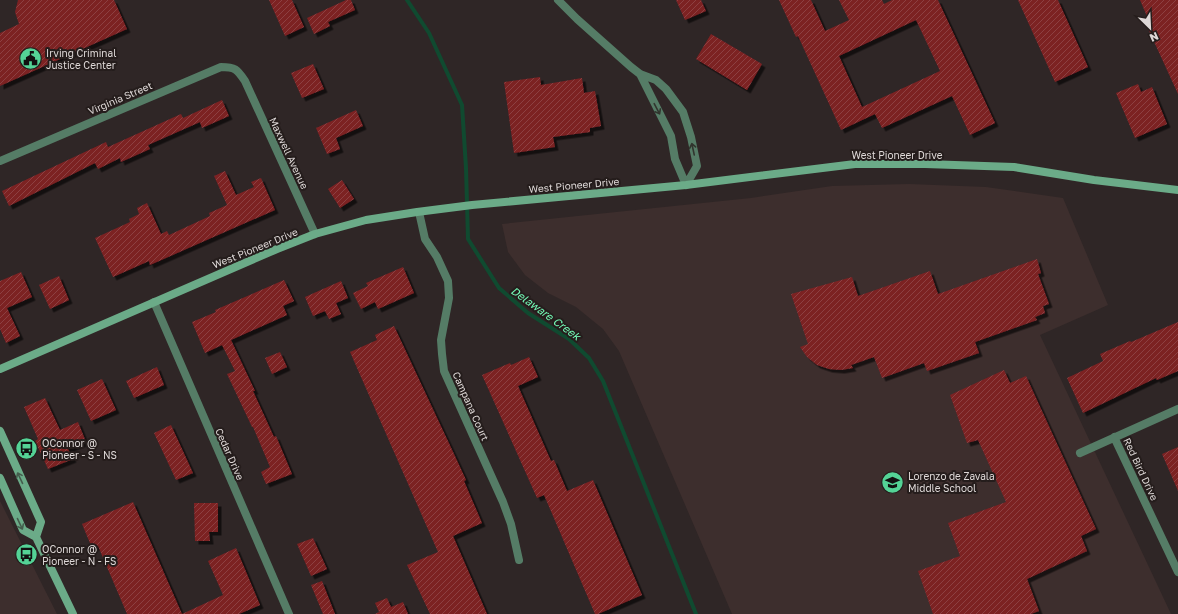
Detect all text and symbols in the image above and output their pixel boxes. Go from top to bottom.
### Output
north arrow [1130,8,1170,48]
text: N [1148,30,1161,45]
public building icon: Irving Criminal Justice Center [17,46,43,72]
place label: Irving Criminal Justice Center [46,47,116,71]
street label: Virginia Street [86,79,154,117]
one-way arrow [654,103,662,115]
street label: Maxwell Avenue [267,115,311,191]
one-way arrow [689,143,697,156]
street label: West Pioneer Drive [852,149,943,161]
street label: West Pioneer Drive [528,175,620,195]
street label: West Pioneer Drive [211,225,300,271]
water label: Delaware Creek [509,283,585,344]
street label: Campana Court [450,370,492,442]
street label: Cedar Drive [213,426,247,482]
bus stop icon: OConnor @ Pioneer - S - NS [13,436,39,462]
street label: Red Bird Drive [1121,436,1161,502]
place label: OConnor @ Pioneer - S - NS [42,437,117,461]
school or university icon: Lorenzo de Zavala Middle School [880,469,906,495]
place label: Lorenzo de Zavala Middle School [908,470,995,494]
one-way arrow [16,472,23,484]
one-way arrow [17,517,24,529]
bus stop icon: OConnor @ Pioneer - N - FS [13,542,39,568]
place label: OConnor @ Pioneer - N - FS [42,543,116,567]

